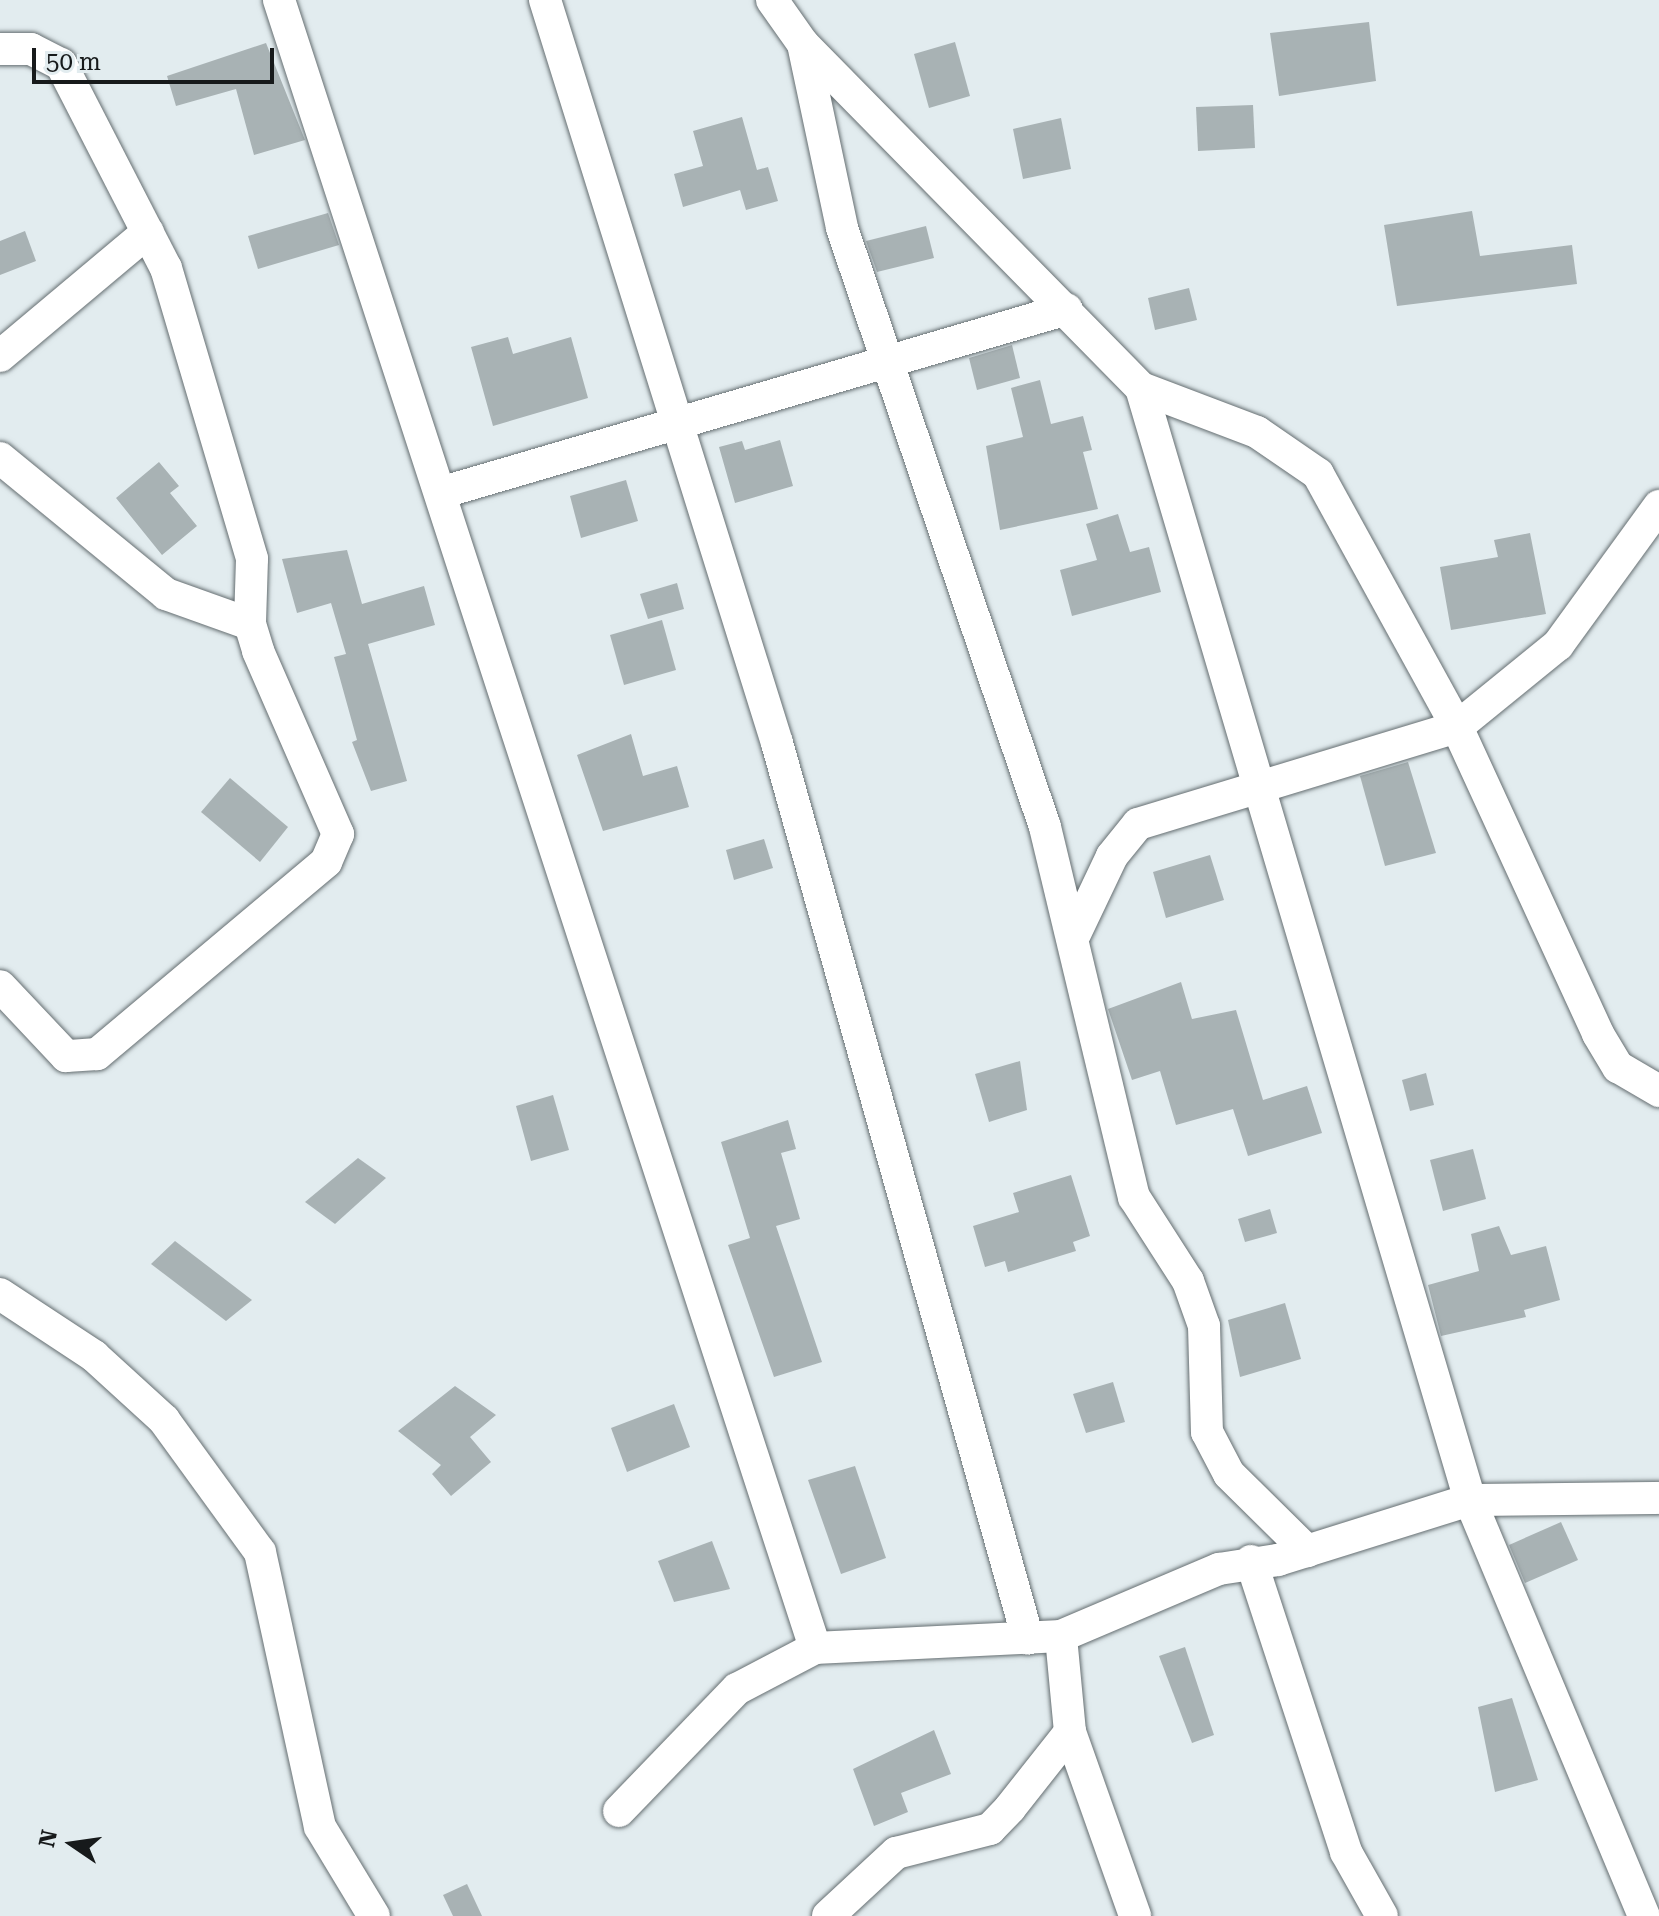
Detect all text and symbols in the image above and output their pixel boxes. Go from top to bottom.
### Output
scale bar [36,32,278,82]
text: 50 m [46,48,101,76]
north arrow [32,1804,112,1884]
text: N [34,1827,62,1850]

